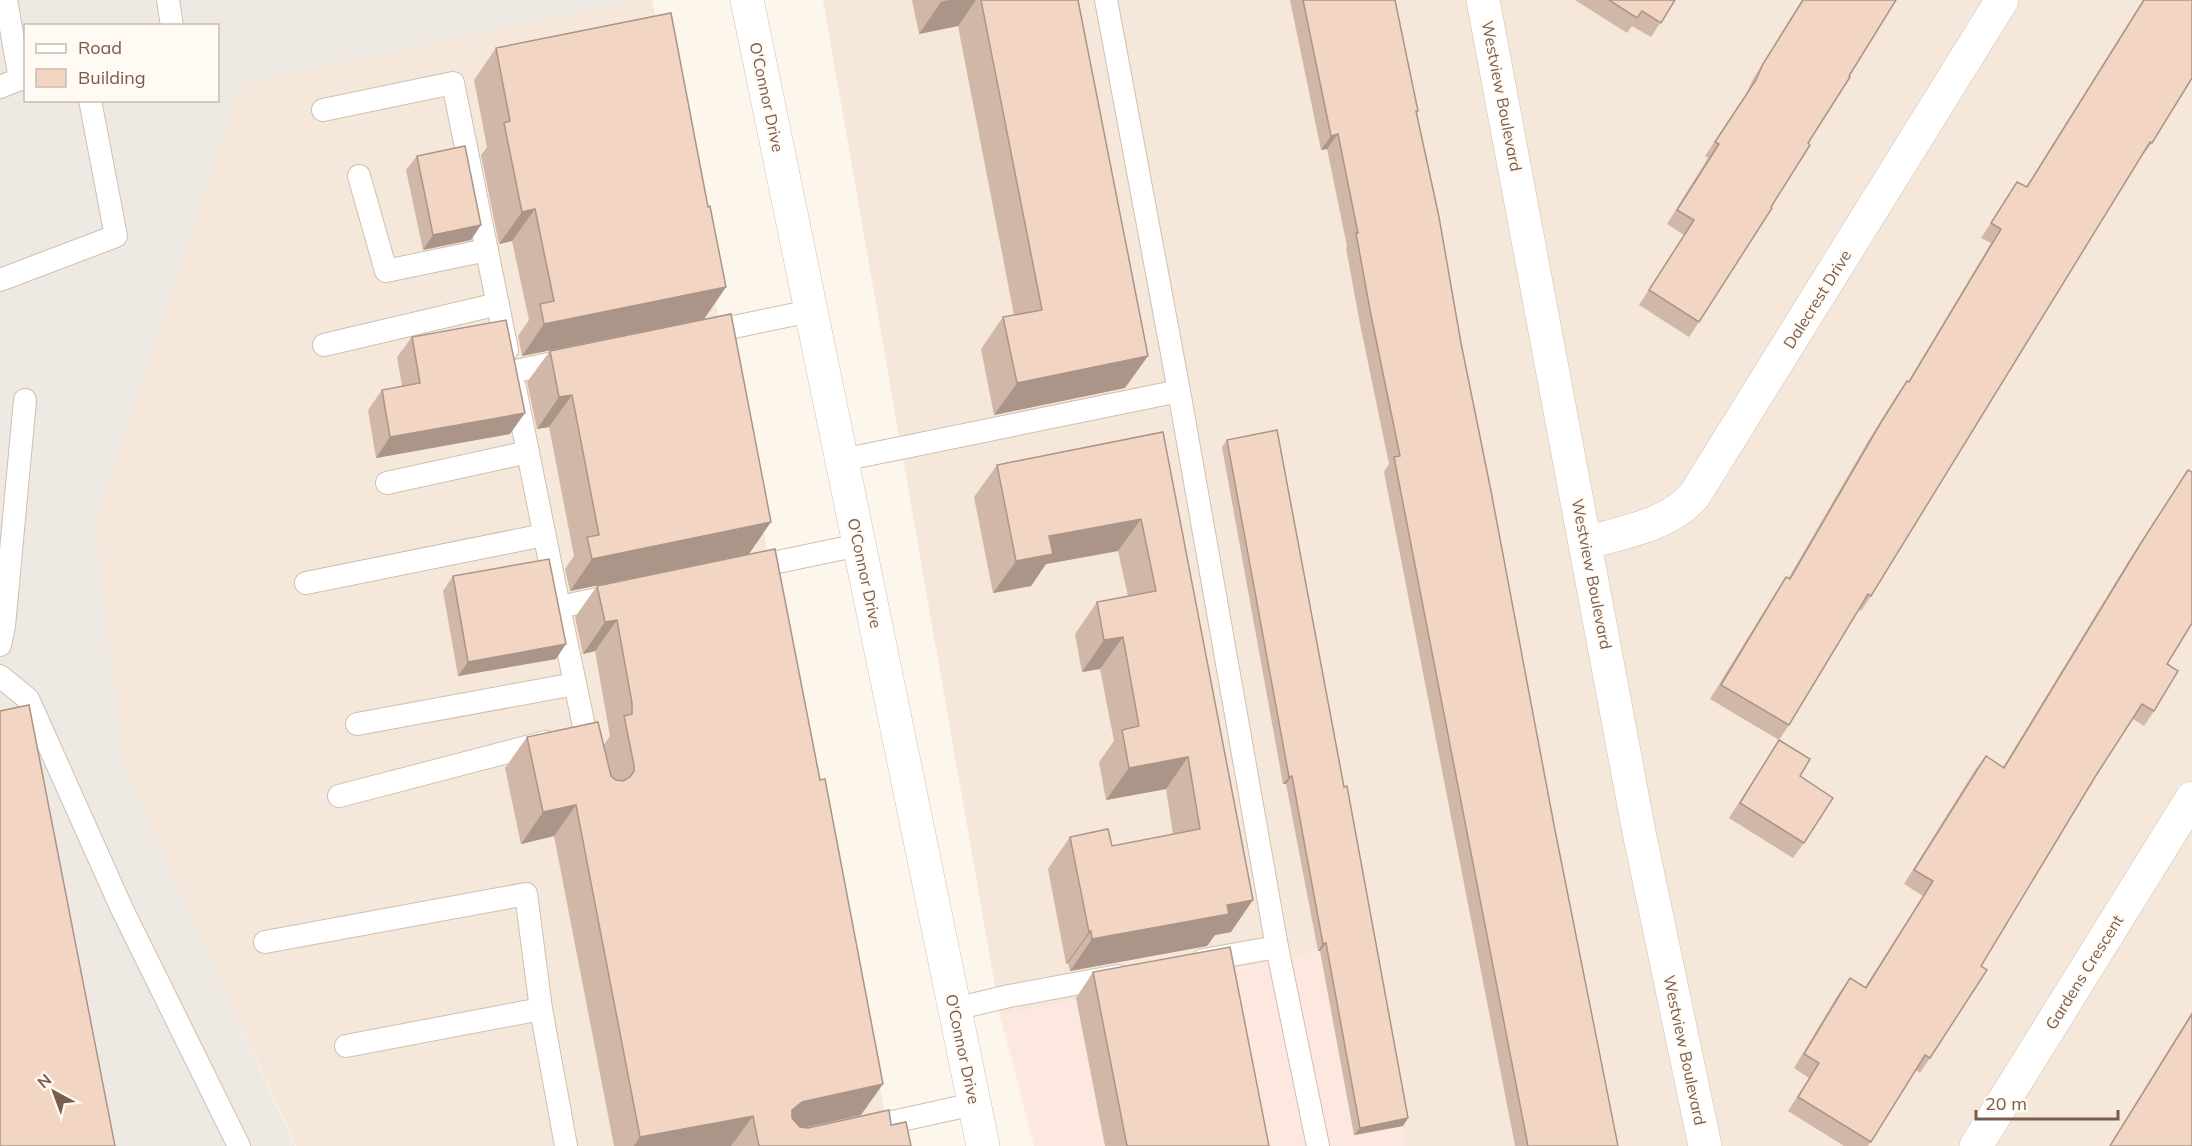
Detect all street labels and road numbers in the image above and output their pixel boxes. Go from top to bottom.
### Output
street label: Westview Boulevard [1478,19,1526,173]
street label: O'Connor Drive [746,40,788,154]
street label: Dalecrest Drive [1779,246,1855,352]
street label: Westview Boulevard [1568,497,1616,651]
street label: O'Connor Drive [844,516,886,630]
street label: Gardens Crescent [2041,911,2128,1033]
street label: Westview Boulevard [1659,973,1711,1127]
street label: O'Connor Drive [942,992,984,1106]

